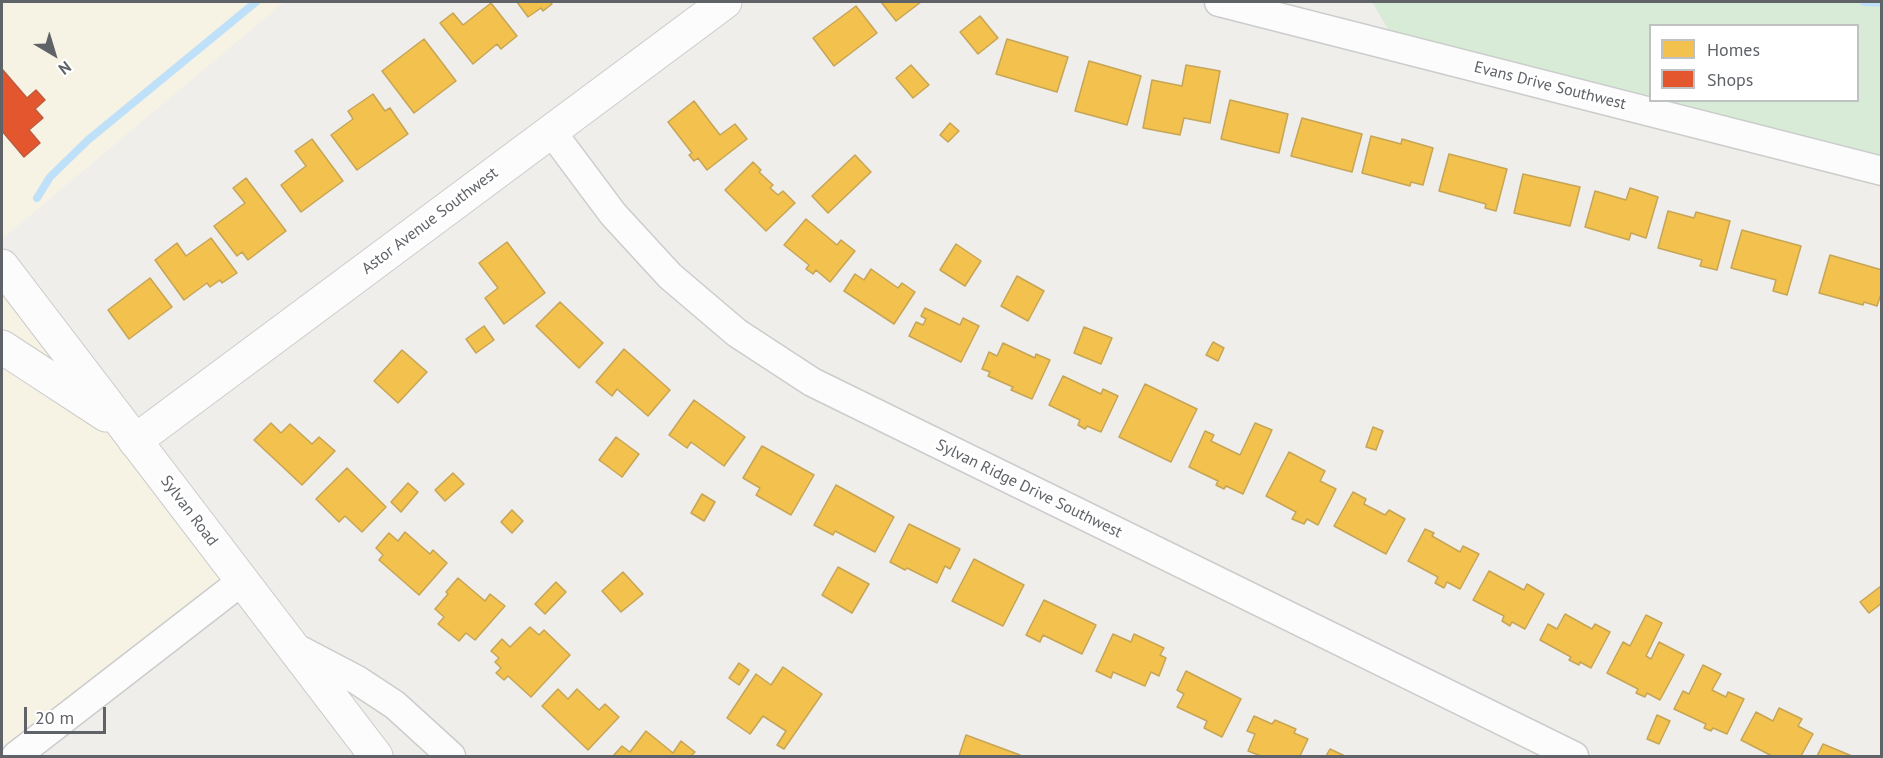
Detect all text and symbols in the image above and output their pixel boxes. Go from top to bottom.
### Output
north arrow [24,24,84,84]
legend [1649,24,1859,102]
text: Homes [1707,38,1760,61]
text: N [55,57,75,79]
street label: Evans Drive Southwest [1472,58,1628,114]
text: Shops [1707,68,1753,91]
street label: Astor Avenue Southwest [358,163,502,279]
street label: Sylvan Ridge Drive Southwest [933,436,1125,542]
street label: Sylvan Road [156,472,222,550]
scale bar [27,695,110,733]
text: 20 m [35,706,74,729]

